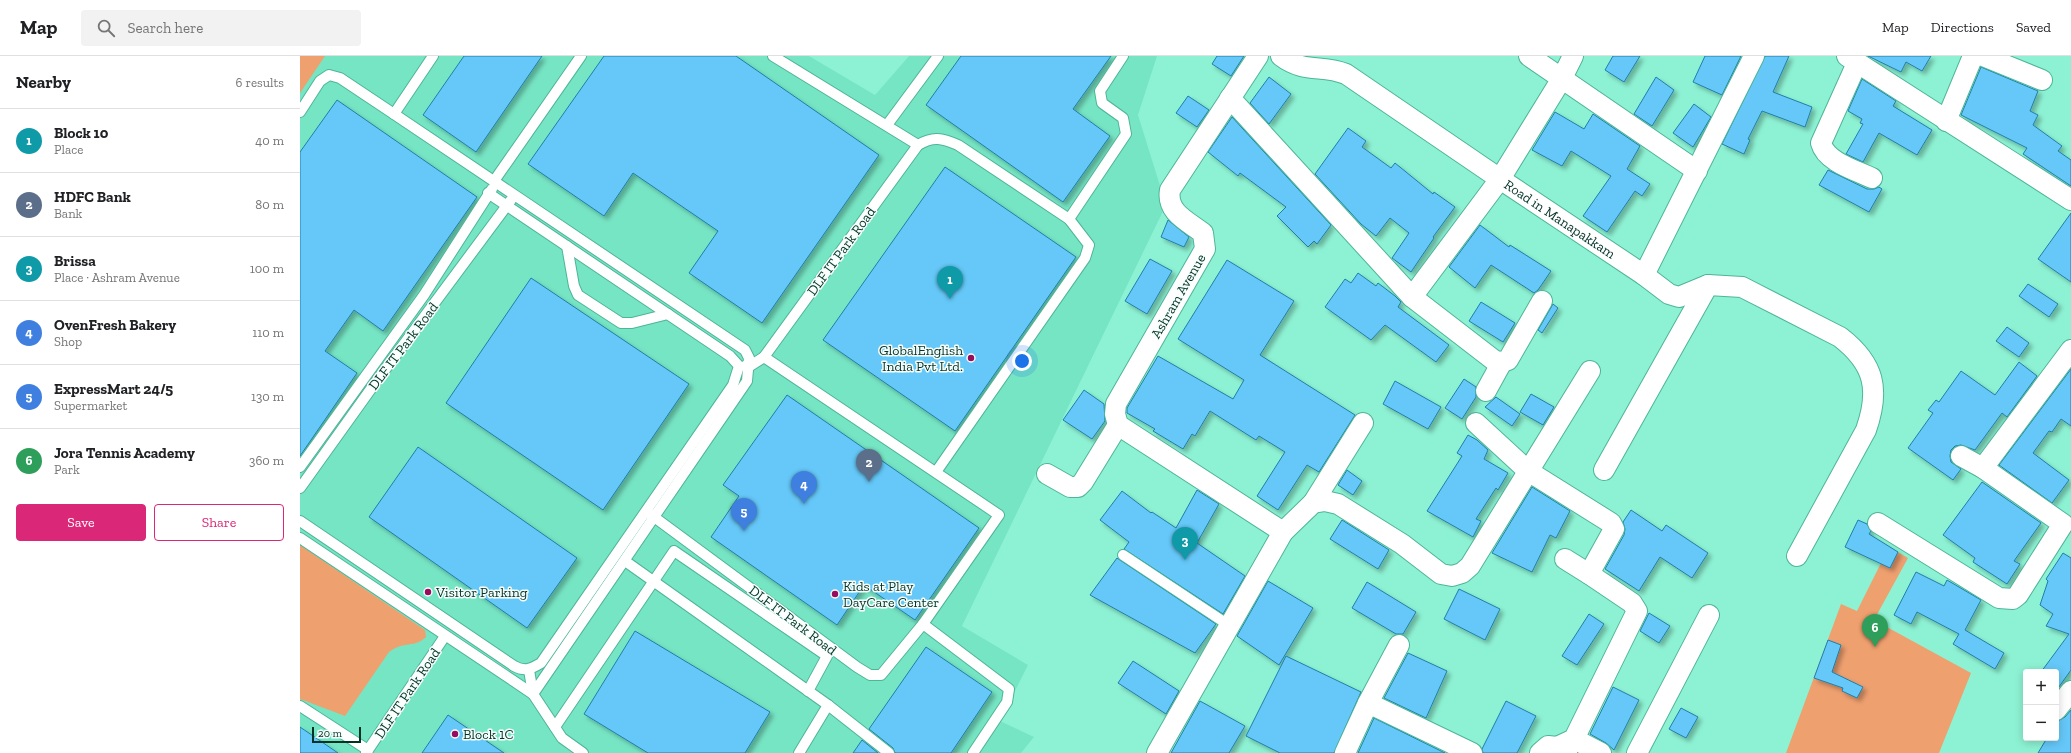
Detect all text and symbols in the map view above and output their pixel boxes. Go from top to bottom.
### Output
search box [81,10,361,46]
text: Map [20,16,57,39]
icon: search [95,17,117,39]
text: Search here [127,19,203,37]
text: Map [1882,19,1909,36]
text: Directions [1931,19,1994,36]
text: Saved [2016,19,2051,36]
text: Nearby [16,72,71,92]
text: 6 results [236,75,284,90]
text: Block 10 [54,124,108,142]
text: 1 [26,133,32,148]
text: 40 m [255,133,284,148]
text: Place [54,142,83,157]
street label: Road in Manapakkam [1501,176,1619,263]
text: HDFC Bank [54,188,131,206]
text: 2 [26,197,32,212]
text: 80 m [255,197,284,212]
street label: DLF IT Park Road [804,203,879,299]
text: Bank [54,206,82,221]
street label: Ashram Avenue [1147,251,1210,342]
text: Brissa [54,252,96,270]
text: 3 [26,261,32,276]
text: 100 m [250,261,284,276]
pin: 1 [937,266,963,299]
text: Place · Ashram Avenue [54,270,180,285]
street label: DLF IT Park Road [365,299,442,393]
text: OvenFresh Bakery [54,316,176,334]
text: 4 [25,325,33,340]
text: 110 m [252,325,284,340]
text: Shop [54,334,82,349]
place label: GlobalEnglish India Pvt Ltd. [879,342,963,375]
your location [1012,351,1032,371]
marker: GlobalEnglish India Pvt Ltd. [966,353,976,363]
text: ExpressMart 24/5 [54,380,173,398]
text: 5 [26,389,32,404]
text: 130 m [251,389,284,404]
text: Supermarket [54,398,127,413]
text: Jora Tennis Academy [54,444,195,462]
pin: 2 [856,449,882,482]
text: 6 [26,453,32,468]
text: 360 m [249,453,284,468]
text: Park [54,462,80,477]
pin: 4 [791,471,817,504]
pin: 5 [731,498,757,531]
button: Save [16,504,146,541]
button: Share [154,504,284,541]
pin: 3 [1172,527,1198,560]
place label: Kids at Play DayCare Center [843,578,939,611]
street label: DLF IT Park Road [746,582,840,659]
place label: Visitor Parking [435,584,528,601]
marker: Visitor Parking [423,587,433,597]
marker: Kids at Play DayCare Center [830,589,840,599]
pin: 6 [1862,614,1888,647]
street label: DLF IT Park Road [371,645,444,742]
map controls [2023,669,2059,741]
button: + [2023,669,2059,705]
button: − [2023,705,2059,741]
scale bar [312,725,361,744]
place label: Block 1C [463,726,513,743]
text: 20 m [318,727,342,740]
marker: Block 1C [450,729,460,739]

